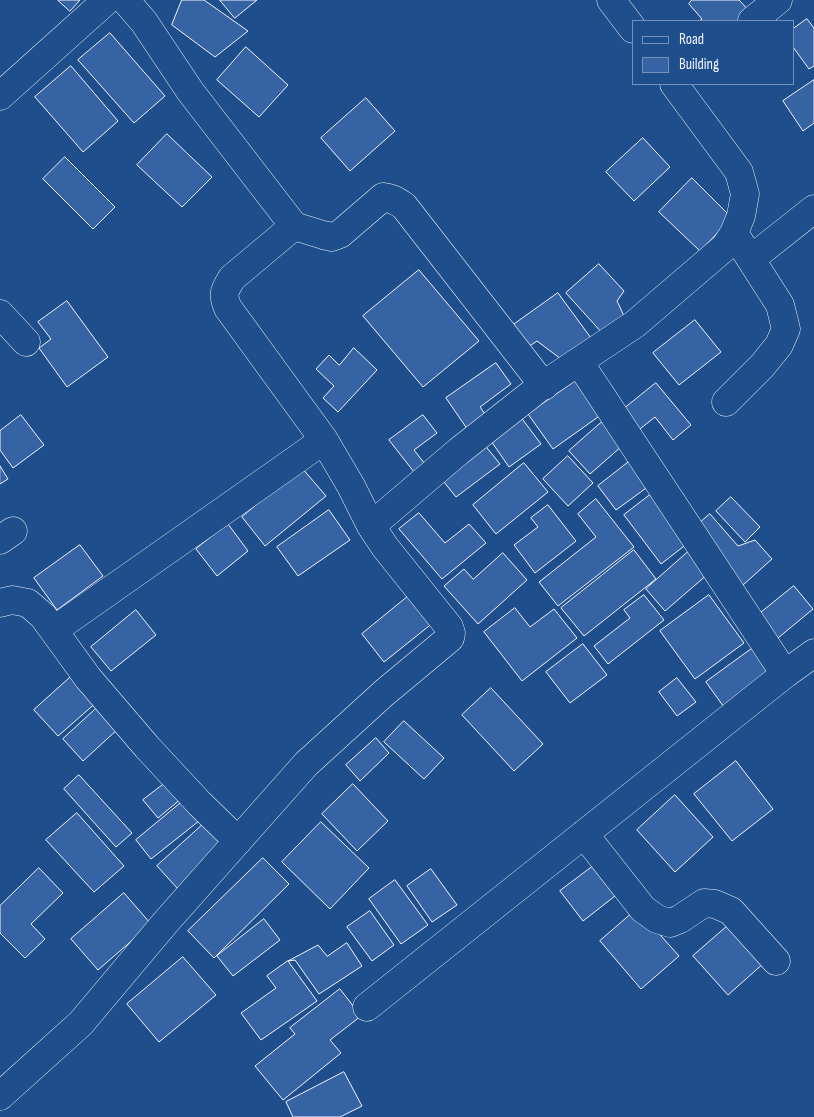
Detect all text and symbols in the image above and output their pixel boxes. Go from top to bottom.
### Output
legend [632,20,794,85]
text: Road [679,30,704,49]
text: Building [679,55,719,74]

